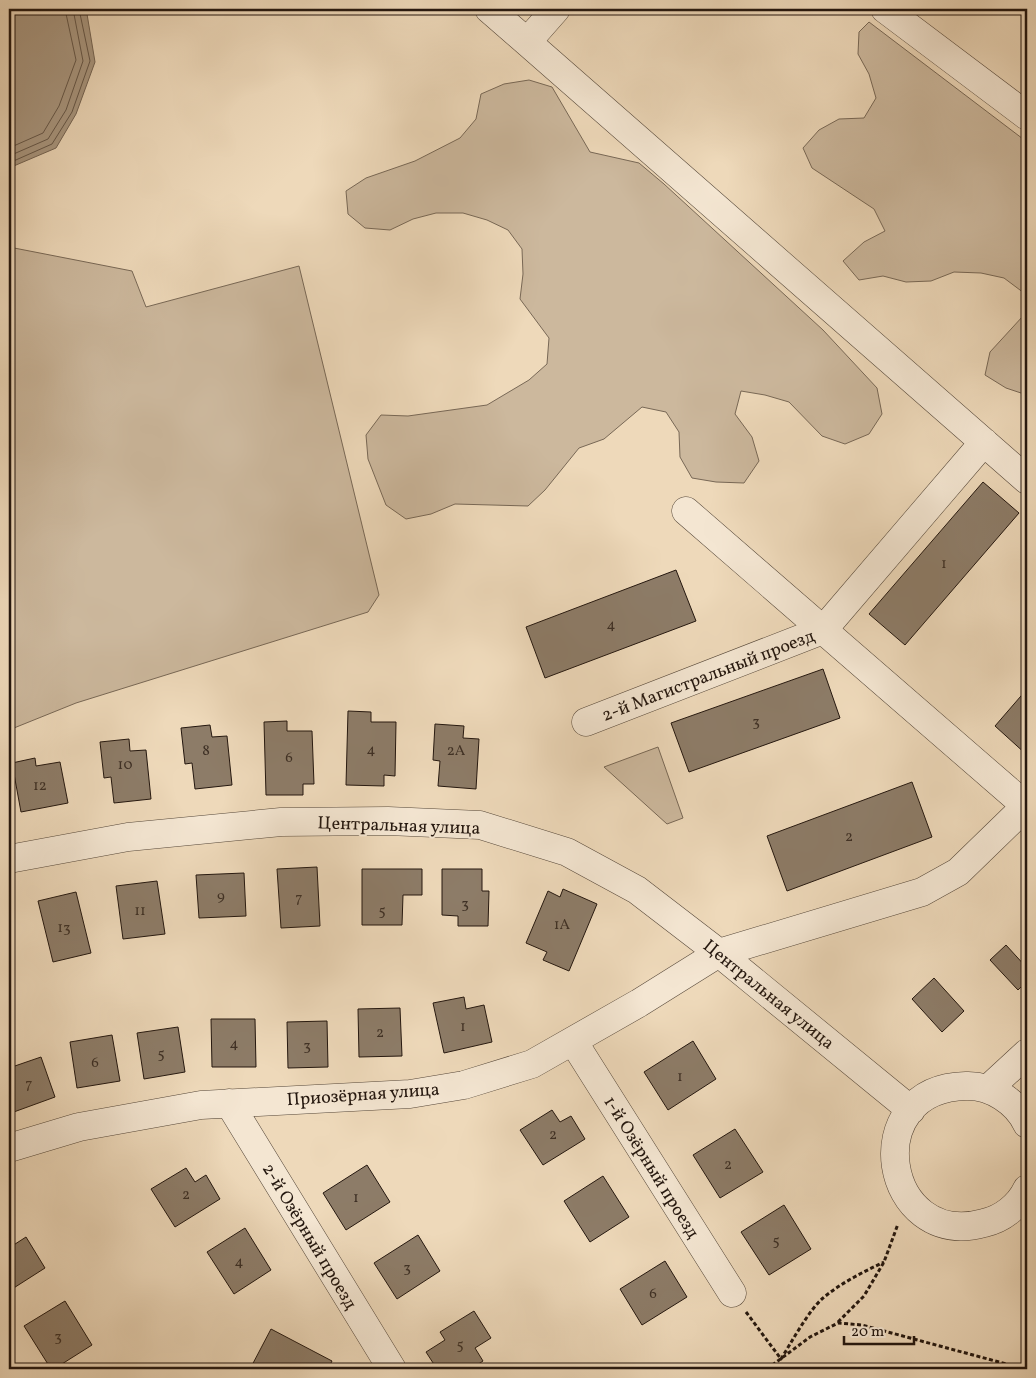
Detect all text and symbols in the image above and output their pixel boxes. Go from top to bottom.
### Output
house number: 1 [941,554,947,575]
house number: 4 [607,615,616,636]
street label: 2-й Магистральный проезд [598,624,819,729]
house number: 3 [752,712,760,733]
house number: 4 [367,740,376,761]
house number: 8 [202,741,210,762]
house number: 2А [447,741,466,762]
house number: 6 [285,748,293,769]
house number: 10 [118,755,132,776]
house number: 12 [33,776,47,797]
street label: Центральная улица [317,811,481,842]
house number: 2 [845,827,853,848]
house number: 9 [217,886,225,907]
house number: 7 [295,888,303,909]
house number: 3 [461,894,469,915]
house number: 11 [134,901,146,922]
house number: 5 [378,901,386,922]
house number: 1А [554,915,571,936]
house number: 13 [57,918,71,939]
street label: Центральная улица [697,934,839,1056]
house number: 1 [460,1017,466,1038]
house number: 2 [376,1023,384,1044]
house number: 4 [230,1034,239,1055]
house number: 3 [303,1036,311,1057]
house number: 5 [157,1044,165,1065]
house number: 6 [91,1053,99,1074]
house number: 1 [677,1067,683,1088]
house number: 7 [25,1074,33,1095]
street label: Приозёрная улица [286,1078,440,1113]
street label: 1-й Озёрный проезд [597,1092,705,1244]
house number: 2 [549,1125,557,1146]
house number: 2 [724,1155,732,1176]
street label: 2-й Озёрный проезд [255,1159,362,1315]
house number: 2 [182,1185,190,1206]
house number: 1 [353,1188,359,1209]
house number: 5 [772,1231,780,1252]
house number: 4 [235,1252,244,1273]
house number: 3 [403,1258,411,1279]
house number: 6 [649,1284,657,1305]
scale bar [844,1313,914,1345]
text: 20 m [851,1322,884,1343]
house number: 3 [54,1327,62,1348]
house number: 5 [456,1335,464,1356]

